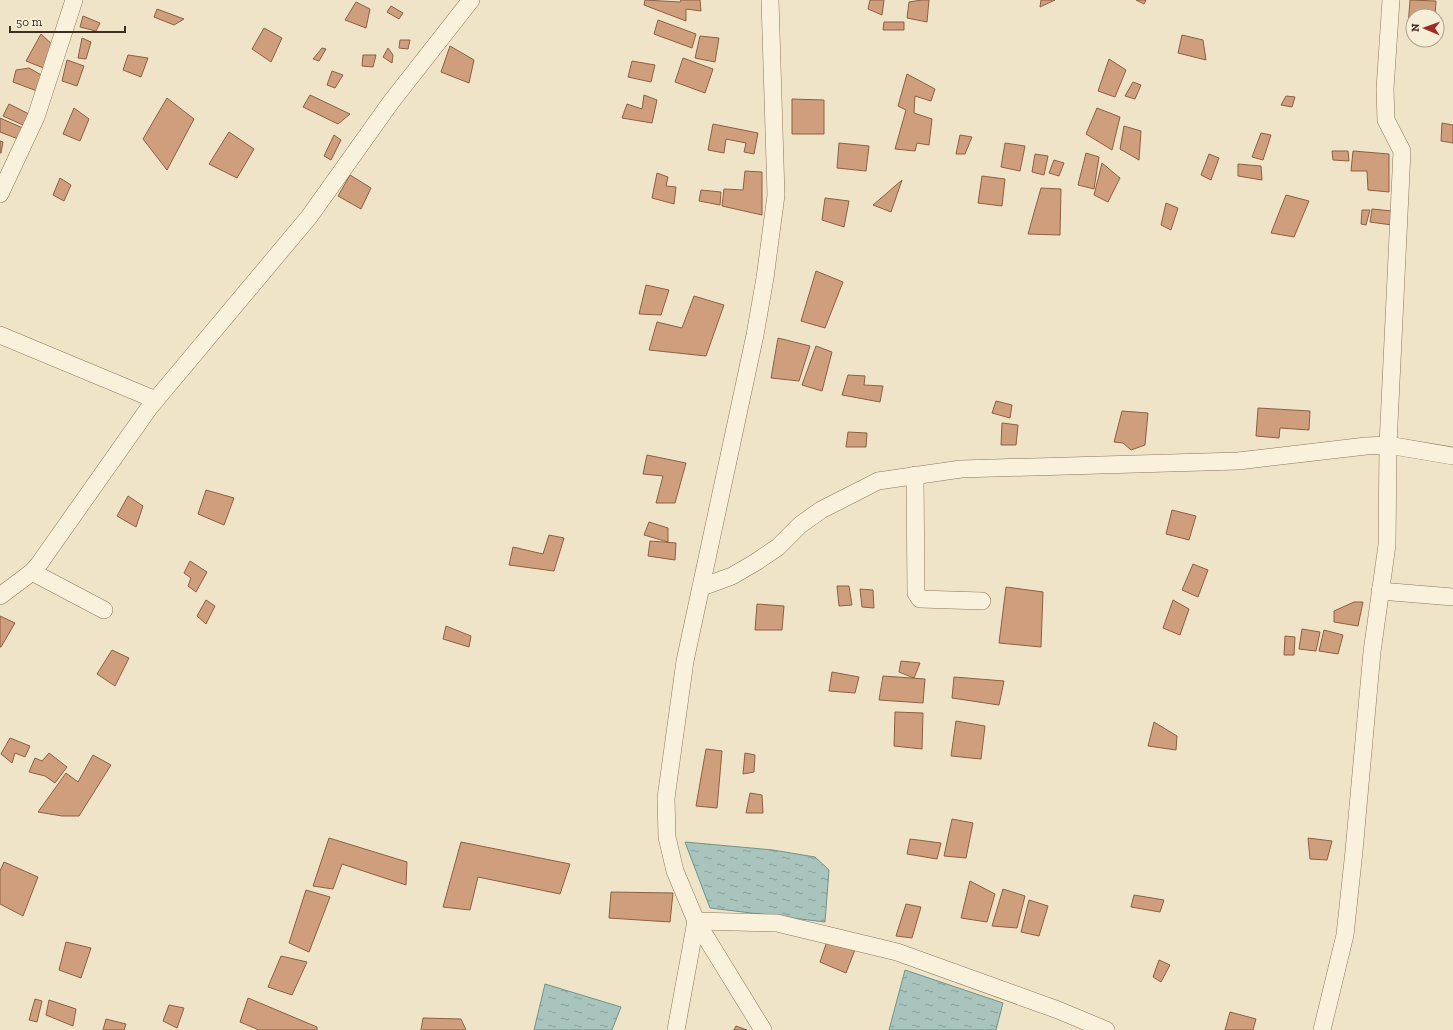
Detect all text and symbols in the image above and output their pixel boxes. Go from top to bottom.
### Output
scale bar [10,8,125,34]
north arrow [1405,8,1445,48]
text: 50 m [16,15,43,29]
text: N [1409,23,1422,32]

